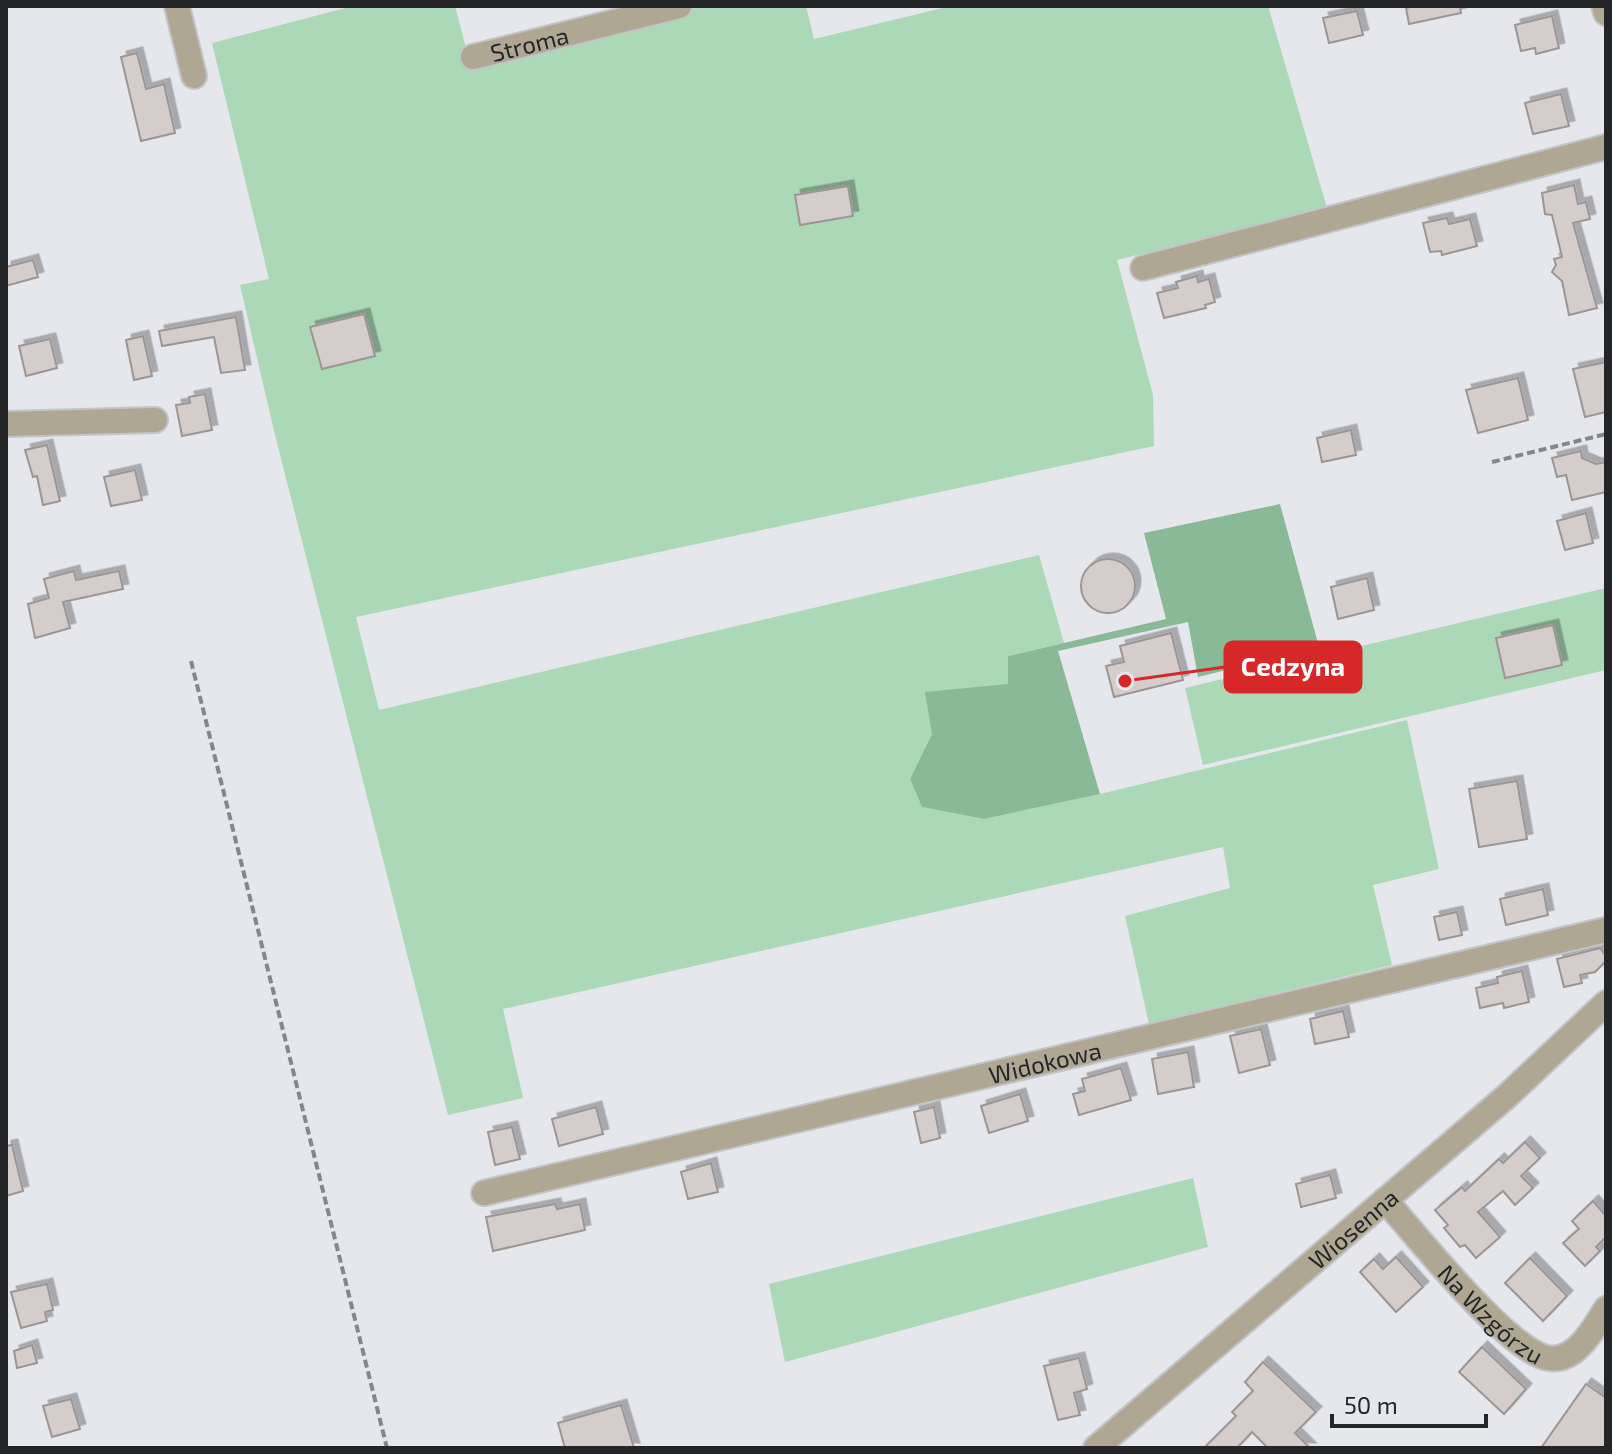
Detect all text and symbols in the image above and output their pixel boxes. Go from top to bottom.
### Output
street label: Stroma [487,19,571,67]
callout: Cedzyna [1225,642,1361,692]
text: Cedzyna [1241,650,1345,682]
street label: Widokowa [986,1034,1104,1089]
street label: Wiosenna [1302,1182,1403,1274]
street label: Na Wzgórzu [1433,1258,1548,1369]
scale bar [1332,1378,1486,1428]
text: 50 m [1344,1390,1398,1419]

